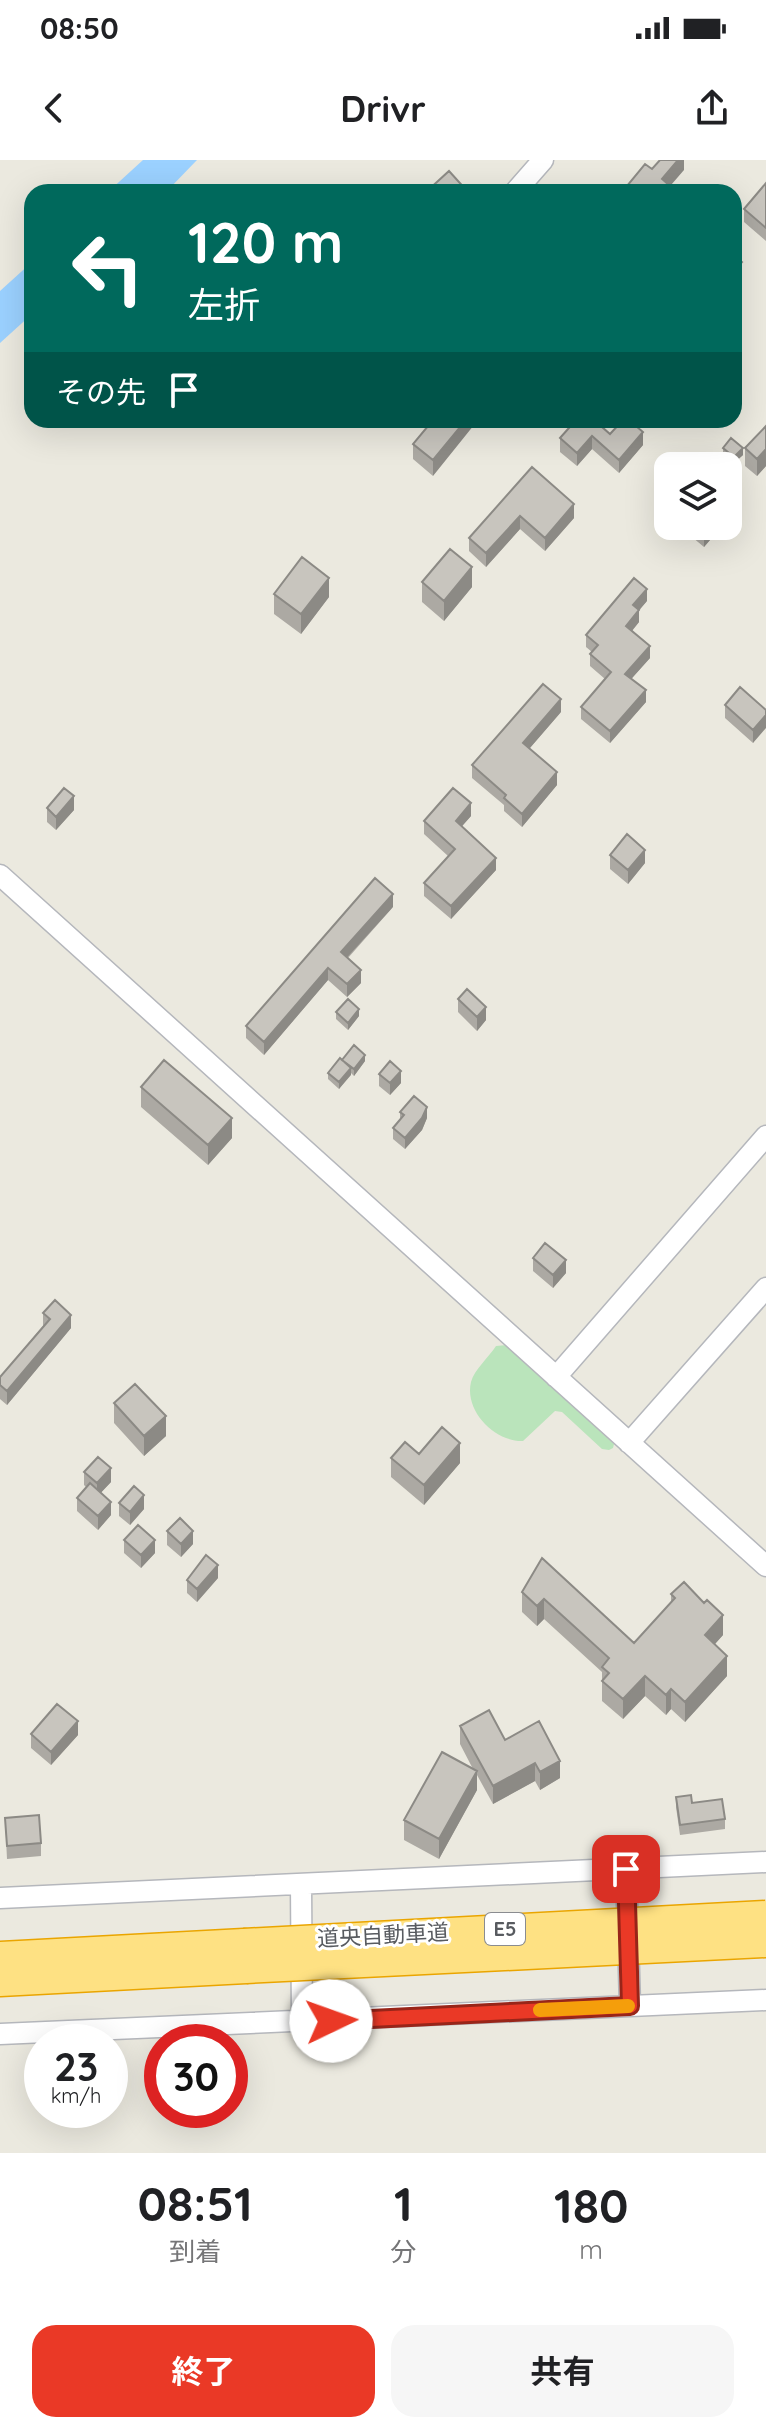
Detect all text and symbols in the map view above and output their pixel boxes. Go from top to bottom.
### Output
text: 08:50 [40,9,119,47]
icon: back [32,86,76,130]
text: Drivr [340,86,426,131]
icon: share [690,86,734,130]
text: 120 m [188,207,343,277]
icon: left [56,216,160,320]
text: 左折 [188,282,260,327]
icon: arrive [162,368,206,412]
text: その先 [56,373,146,411]
map controls [654,452,742,540]
button: layers [654,452,742,540]
pin [592,1835,660,1903]
icon: arrive [604,1847,648,1891]
road number: E5 [485,1913,525,1945]
street label: 道央自動車道 [316,1918,450,1952]
position arrow [289,1979,373,2063]
speed limit sign: 30 [144,2024,248,2128]
text: 23 [54,2041,98,2091]
text: km/h [51,2083,101,2108]
text: 08:51 [138,2173,253,2233]
text: 1 [394,2173,413,2233]
text: 180 [554,2175,628,2235]
text: m [579,2233,603,2266]
text: 到着 [169,2235,221,2268]
text: 分 [390,2235,416,2268]
button: 終了 [32,2325,375,2417]
button: 共有 [391,2325,734,2417]

